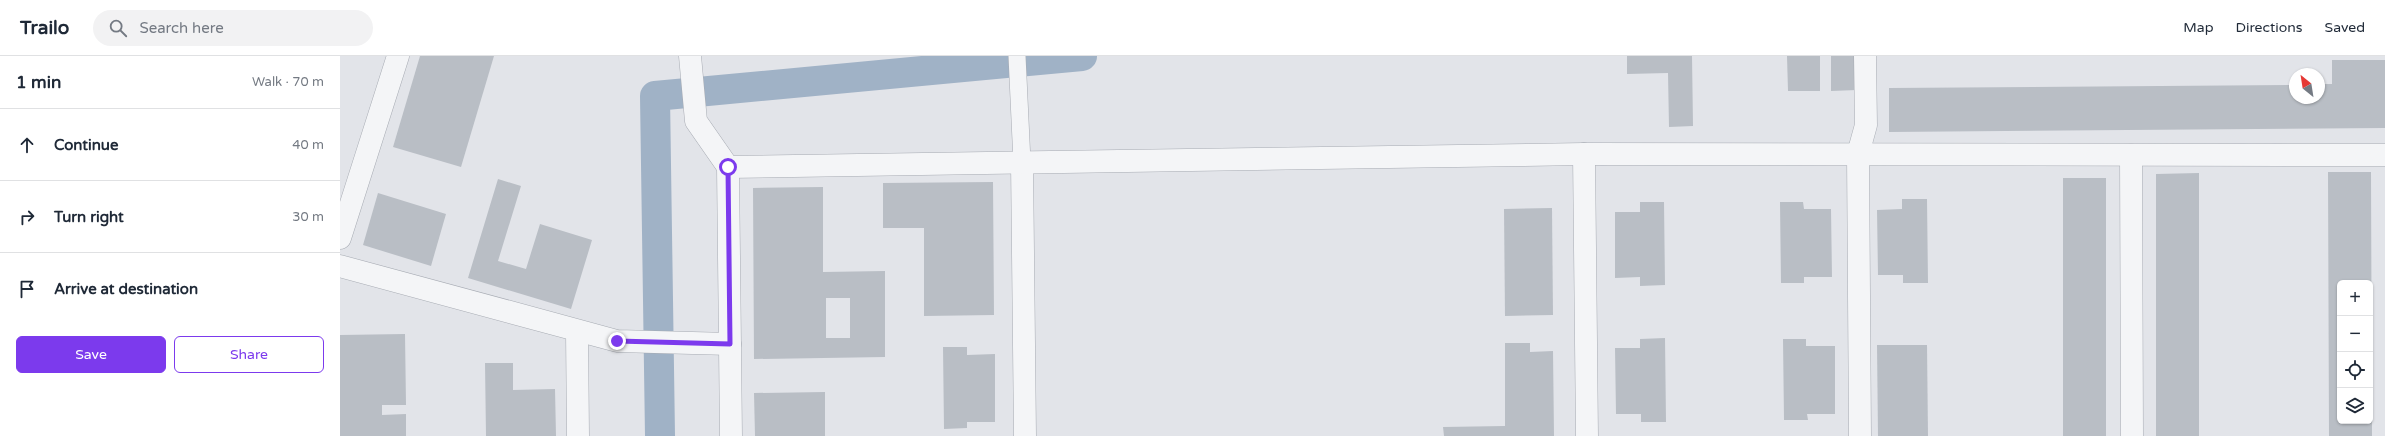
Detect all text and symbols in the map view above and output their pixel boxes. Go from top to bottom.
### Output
search box [93,10,373,46]
text: Trailo [20,17,69,39]
icon: search [107,17,129,39]
text: Search here [139,19,224,37]
text: Map [2183,19,2214,36]
text: Directions [2236,19,2303,36]
text: Saved [2325,19,2365,36]
north arrow [2289,68,2325,104]
text: 1 min [16,72,61,93]
text: Walk · 70 m [252,74,324,90]
icon: ahead [16,134,38,156]
text: Continue [54,136,118,154]
text: 40 m [292,137,324,153]
route start [719,158,737,176]
icon: right [16,206,38,228]
text: Turn right [54,208,124,226]
text: 30 m [292,209,324,225]
icon: arrive [16,278,38,300]
text: Arrive at destination [54,280,198,298]
map controls [2337,280,2373,424]
button: + [2337,280,2373,316]
button: − [2337,316,2373,352]
route end [608,332,626,350]
button: Save [16,336,166,373]
button: Share [174,336,324,373]
button: locate [2337,352,2373,388]
button: layers [2337,388,2373,424]

